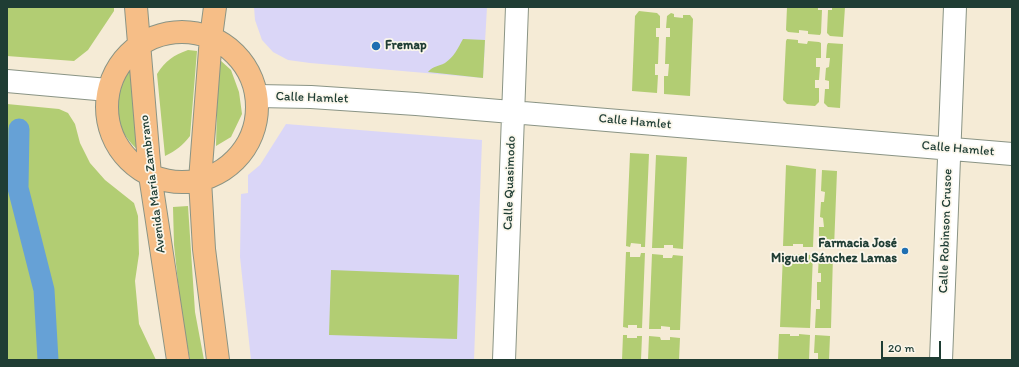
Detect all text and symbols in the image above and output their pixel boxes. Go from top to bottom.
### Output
place label: Fremap [385,38,427,54]
marker: Fremap [370,40,382,52]
street label: Calle Hamlet [275,89,349,107]
street label: Calle Hamlet [598,111,672,133]
street label: Avenida María Zambrano [137,114,169,254]
street label: Calle Quasimodo [501,136,519,230]
street label: Calle Hamlet [921,138,995,160]
street label: Calle Robinson Crusoe [936,168,956,294]
place label: Farmacia José Miguel Sánchez Lamas [771,236,897,267]
marker: Farmacia José Miguel Sánchez Lamas [900,246,910,256]
scale bar [883,333,943,359]
text: 20 m [888,341,915,355]

